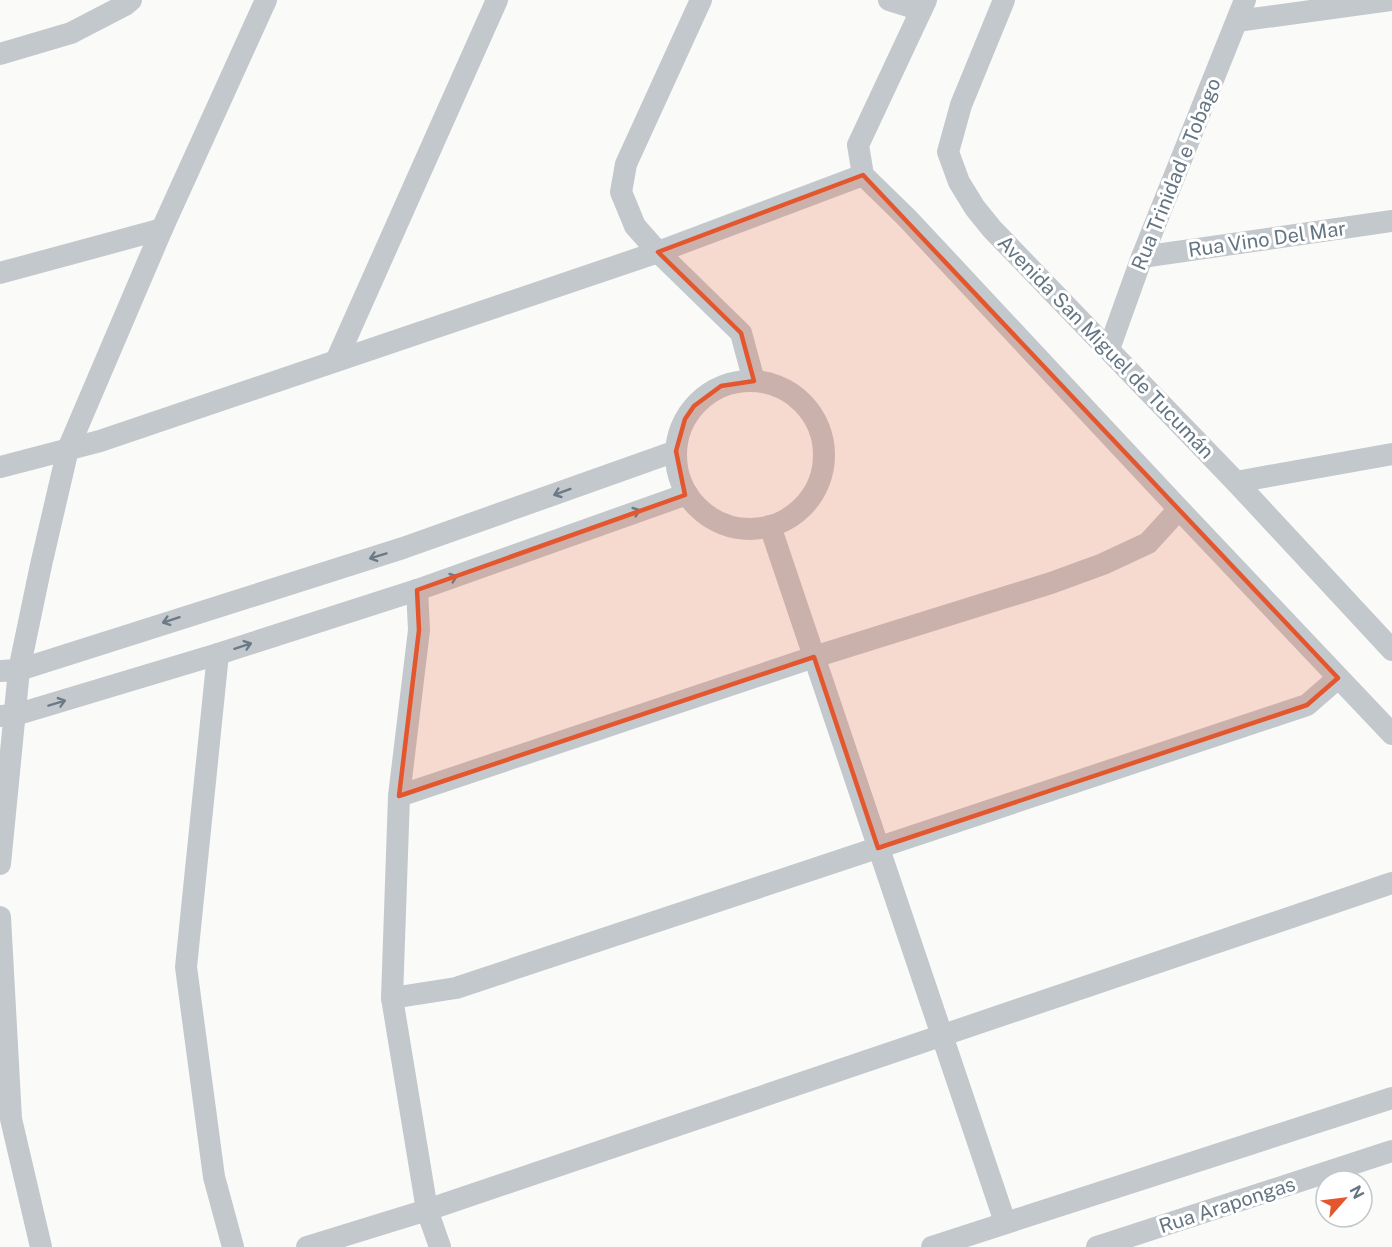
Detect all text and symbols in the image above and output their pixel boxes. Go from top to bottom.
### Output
street label: Rua Trinidad e Tobago [1126,74,1226,274]
street label: Rua Vino Del Mar [1187,216,1348,262]
street label: Avenida San Miguel de Tucumán [993,231,1219,463]
one-way arrow [553,487,571,498]
one-way arrow [622,507,641,518]
one-way arrow [369,551,388,562]
one-way arrow [439,572,457,583]
one-way arrow [162,615,181,626]
one-way arrow [233,640,252,651]
one-way arrow [47,697,66,708]
north arrow [1314,1169,1374,1229]
street label: Rua Arapongas [1156,1172,1298,1238]
text: N [1345,1182,1368,1202]

